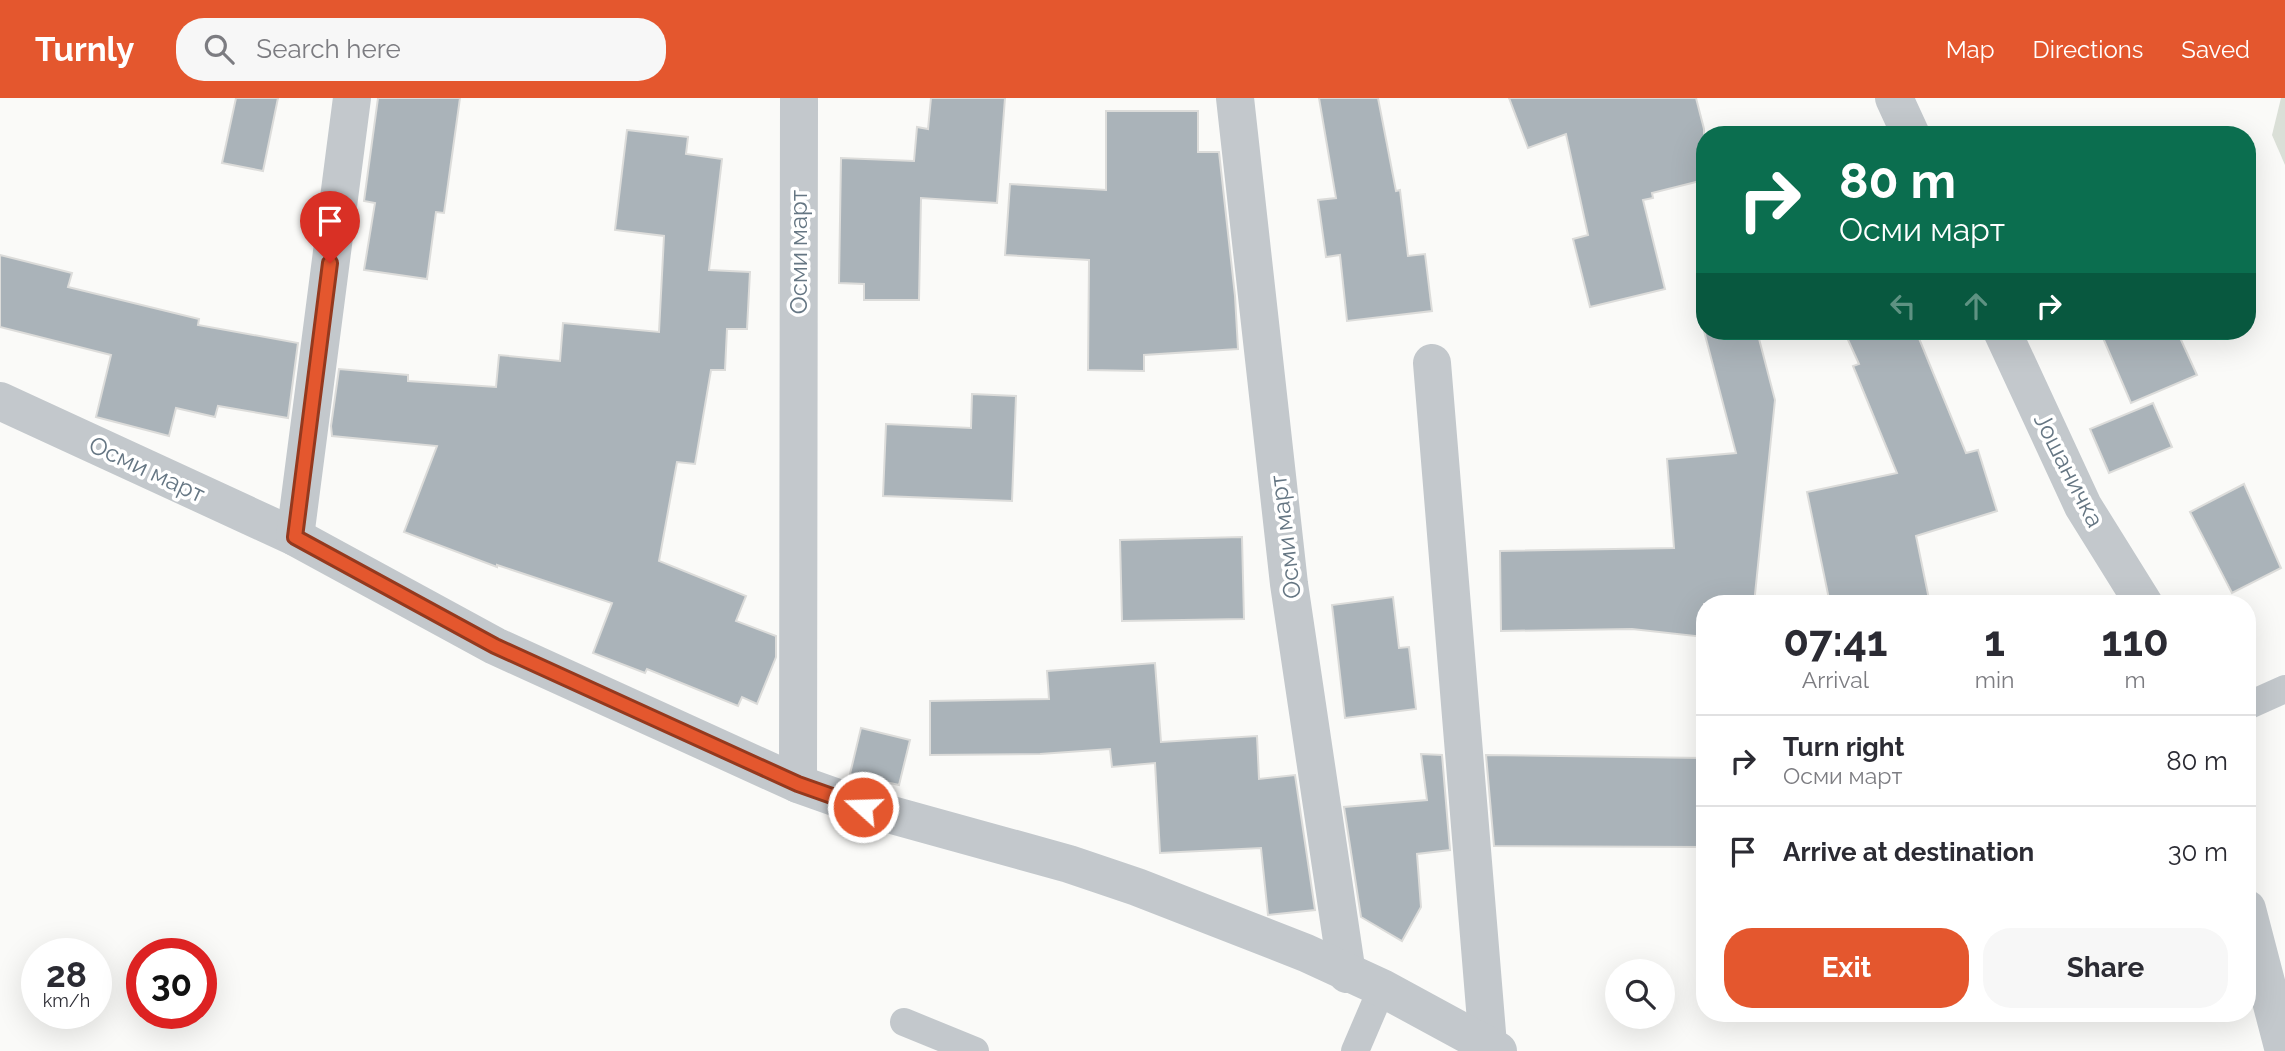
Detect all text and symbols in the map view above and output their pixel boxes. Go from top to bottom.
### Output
search box [176,18,666,81]
text: Turnly [35,30,134,69]
icon: search [200,30,238,68]
text: Search here [256,34,401,64]
text: Map [1946,35,1995,64]
text: Directions [2033,35,2143,64]
text: Saved [2181,35,2250,64]
text: 80 m [1839,152,1956,209]
icon: right [1724,154,1815,245]
street label: Осми март [784,189,813,314]
pin [300,191,360,263]
icon: arrive [311,202,349,240]
text: Осми март [1839,211,2005,248]
icon: left [1884,287,1922,325]
icon: ahead [1957,287,1995,325]
icon: right [2030,287,2068,325]
street label: Јошаничка [2028,408,2110,532]
street label: Осми март [84,430,210,509]
street label: Осми март [1263,473,1307,601]
text: 07:41 [1783,617,1888,666]
text: 1 [1984,617,2005,666]
text: 110 [2102,617,2169,666]
text: Arrival [1802,666,1869,693]
text: min [1975,666,2014,693]
text: m [2125,666,2146,693]
text: Turn right [1783,732,1904,762]
icon: right [1724,742,1762,780]
text: 80 m [2166,746,2228,776]
text: Осми март [1783,762,1902,789]
position arrow [826,770,900,844]
icon: arrive [1724,833,1762,871]
text: Arrive at destination [1783,837,2034,867]
text: 30 m [2168,837,2228,867]
button: Exit [1724,928,1969,1008]
button: Share [1983,928,2228,1008]
speed limit sign: 30 [126,938,217,1029]
text: 28 [46,954,87,995]
map controls [1605,959,1675,1029]
button: search [1605,959,1675,1029]
text: km/h [43,990,90,1011]

